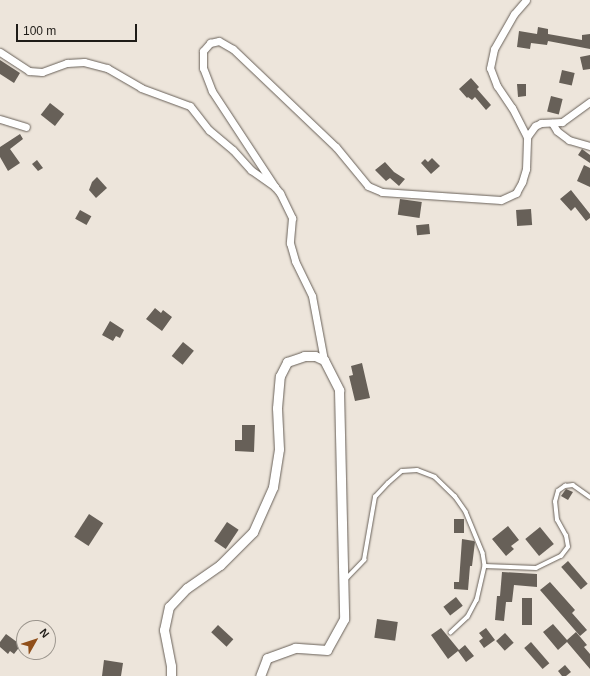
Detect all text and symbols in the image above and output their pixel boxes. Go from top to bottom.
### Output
scale bar [18,16,139,42]
text: 100 m [23,24,56,38]
north arrow [16,620,56,660]
text: N [37,626,52,640]

